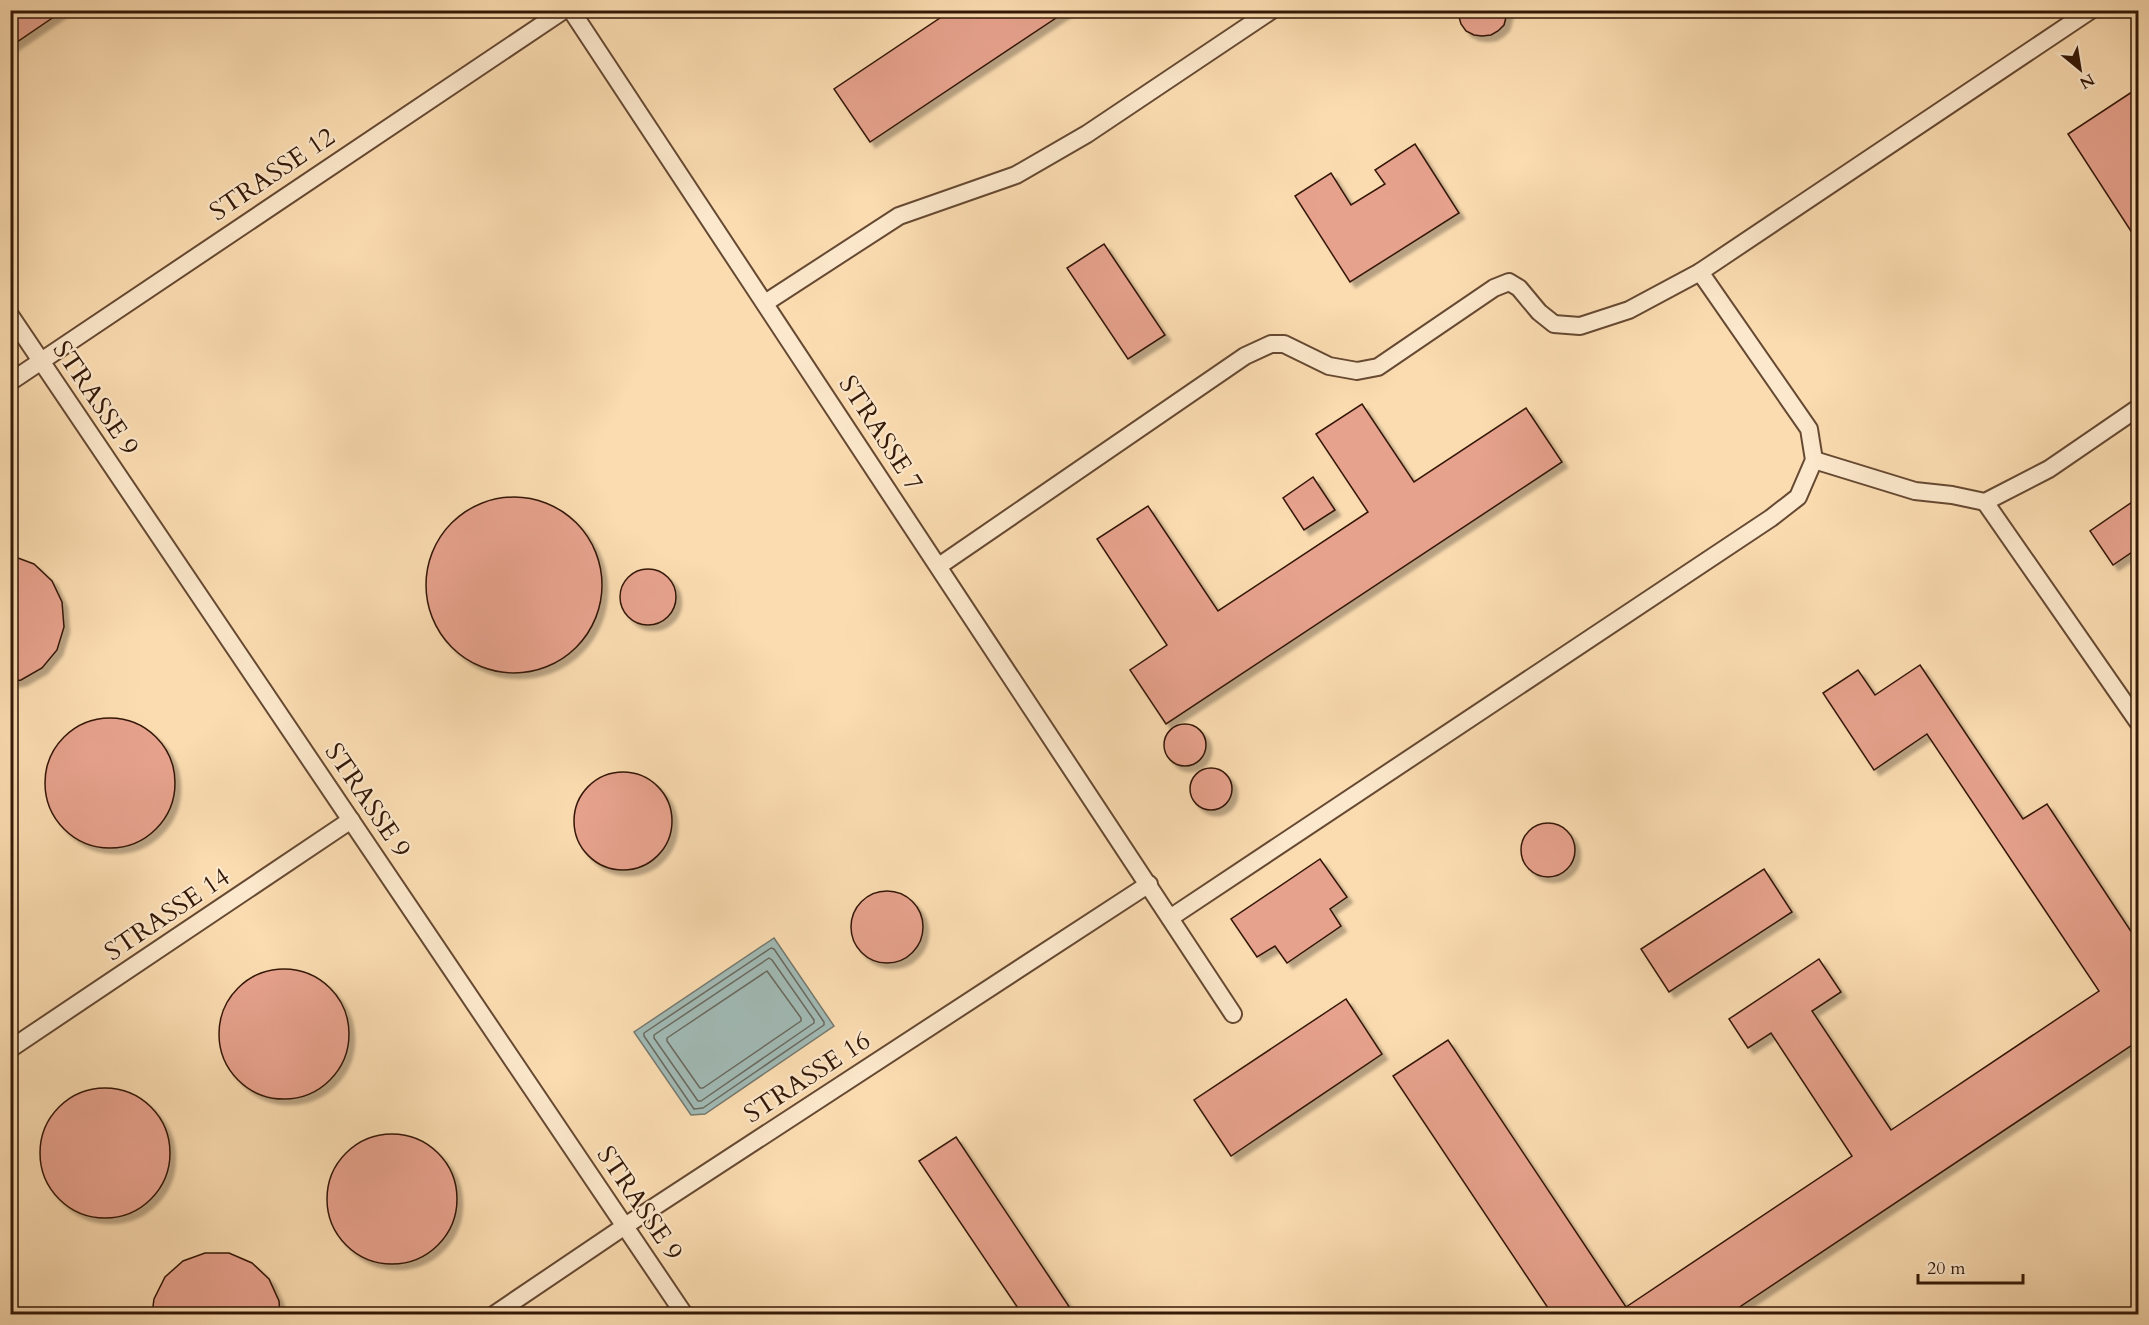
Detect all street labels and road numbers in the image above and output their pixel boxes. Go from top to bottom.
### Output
street label: STRASSE 12 [202,119,342,229]
street label: STRASSE 9 [45,334,147,462]
street label: STRASSE 7 [831,369,931,497]
street label: STRASSE 9 [317,736,419,864]
street label: STRASSE 14 [97,859,237,969]
street label: STRASSE 16 [737,1023,877,1131]
street label: STRASSE 9 [589,1139,691,1267]

